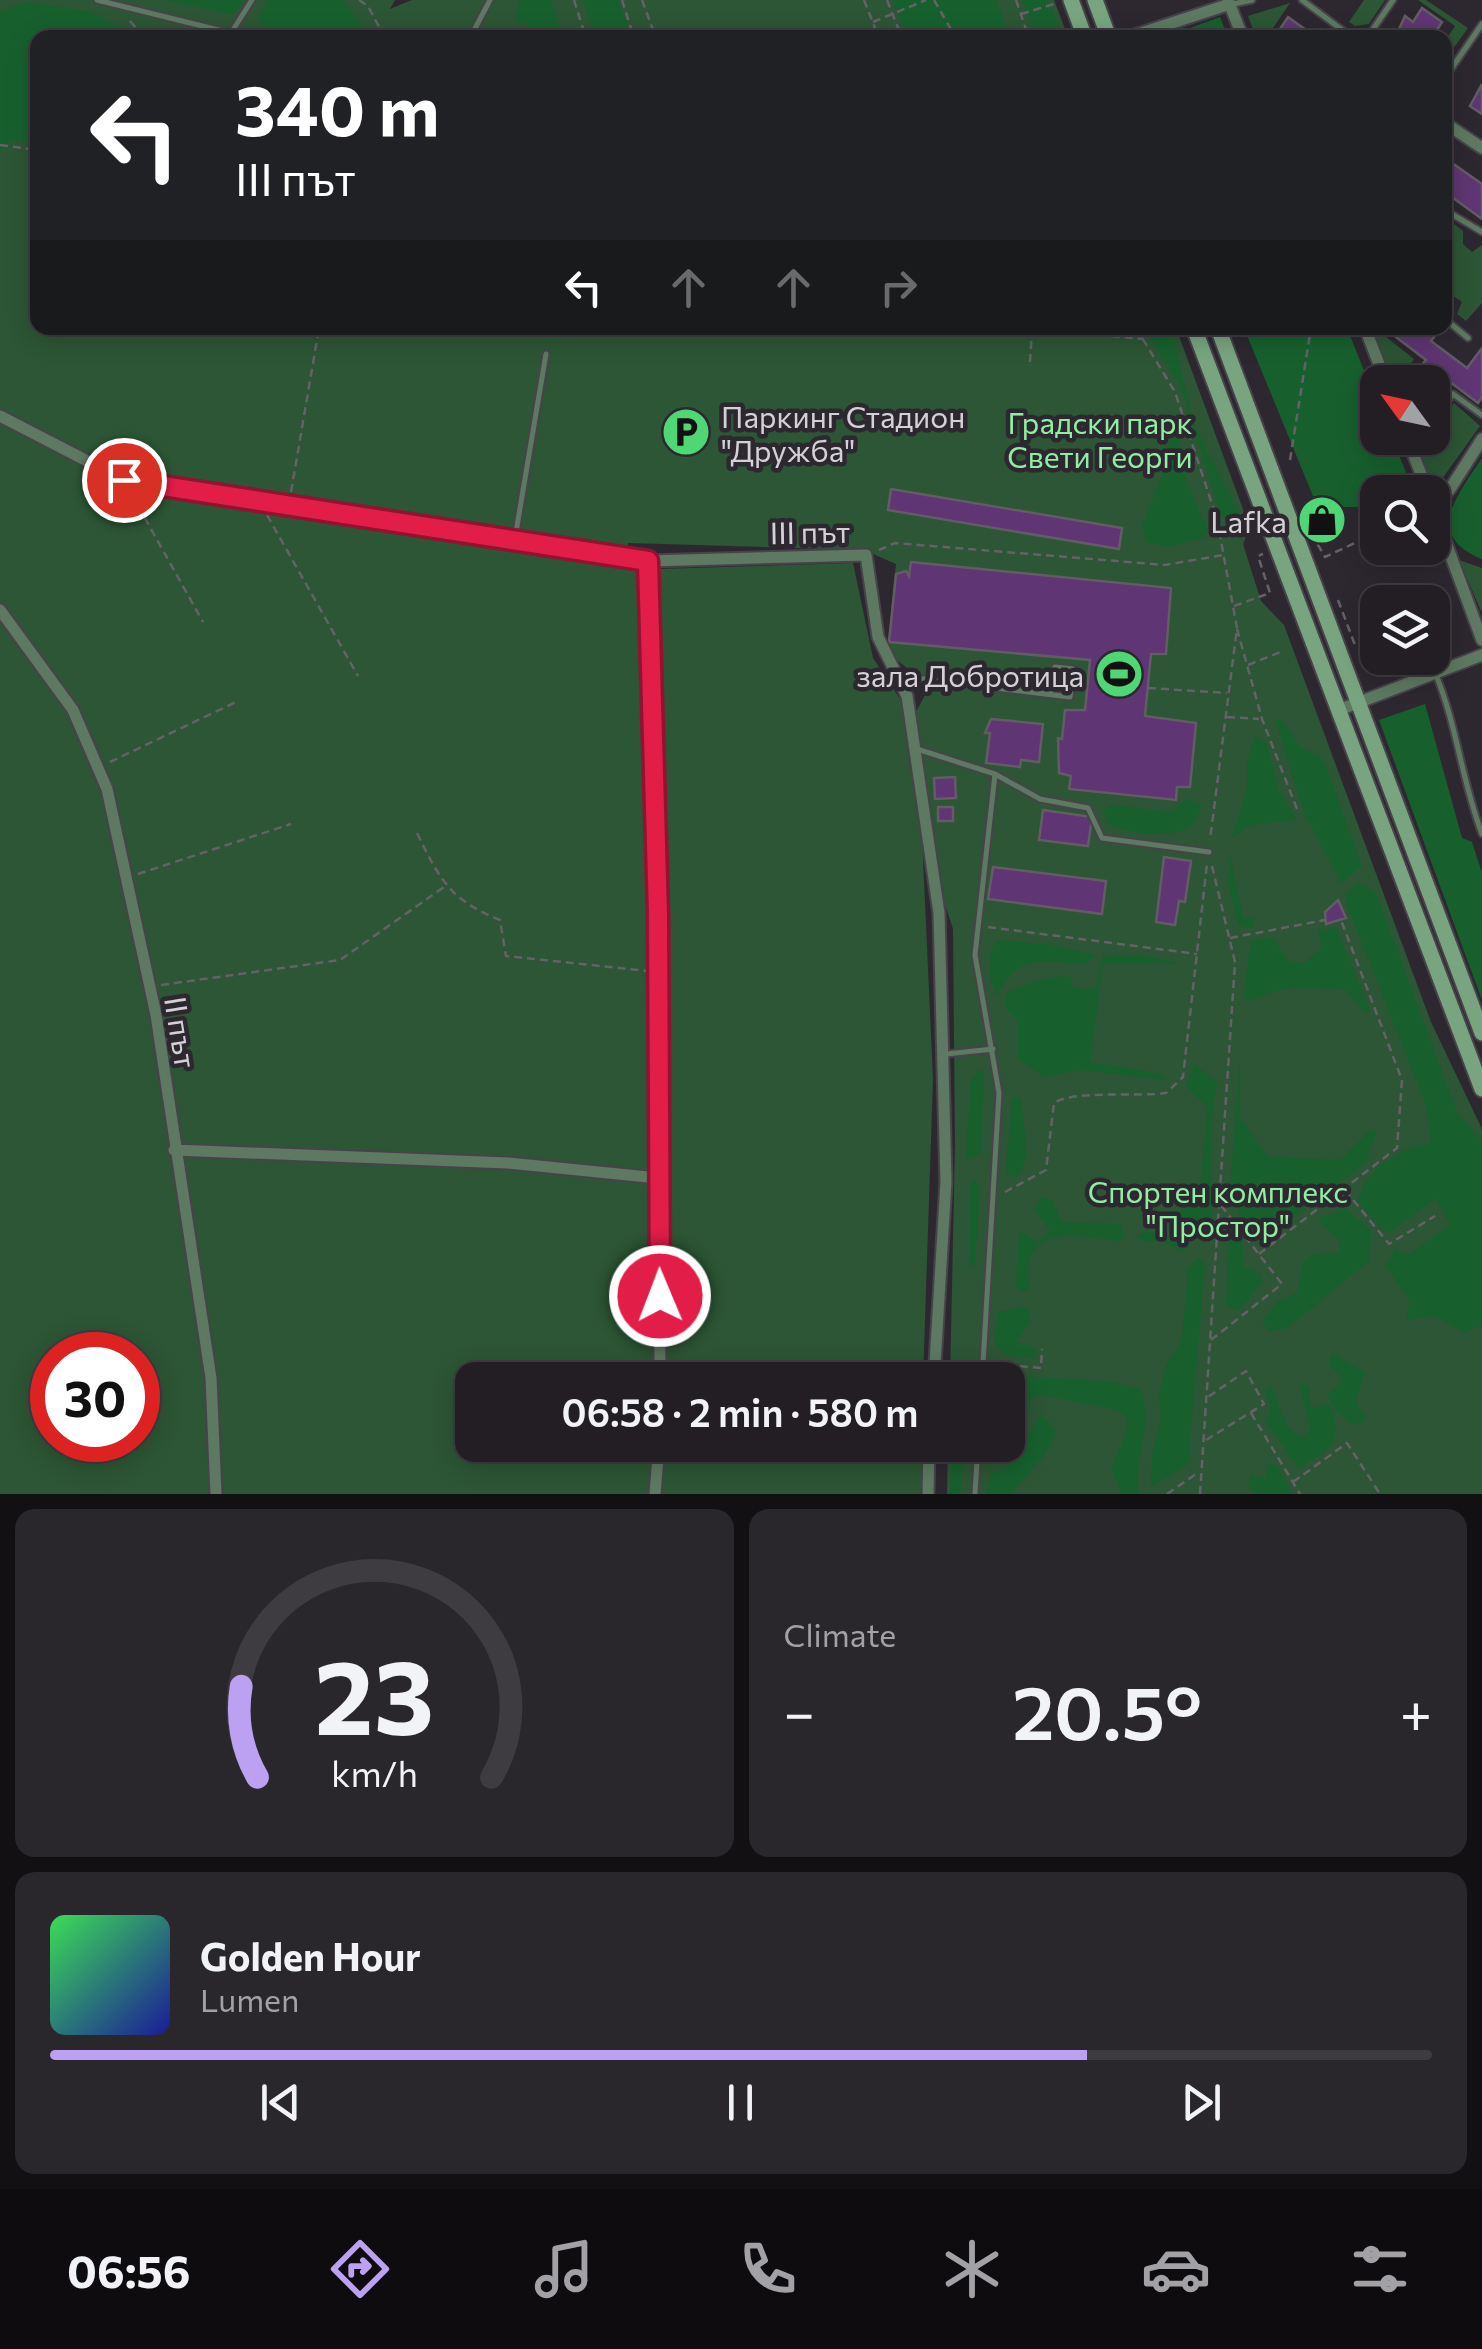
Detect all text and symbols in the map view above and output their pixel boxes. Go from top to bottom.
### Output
text: 340 m [235,65,440,150]
icon: left [70,70,200,200]
text: ІІІ път [235,150,356,205]
icon: left [556,260,611,315]
icon: ahead [661,260,716,315]
icon: ahead [766,260,821,315]
icon: right [871,260,926,315]
north arrow [1360,365,1450,455]
map controls [1360,365,1450,675]
place label: Паркинг Стадион "Дружба" [721,397,965,468]
park label: Градски парк Свети Георги [1007,403,1193,474]
parking icon: Паркинг Стадион "Дружба" [660,406,712,458]
pin [82,438,167,523]
icon: arrive [97,453,152,508]
button: search [1360,475,1450,565]
shop icon: Lafka [1296,494,1348,546]
place label: Lafka [1210,502,1287,539]
street label: ІІІ път [769,512,851,550]
button: layers [1360,585,1450,675]
sports icon: зала Добротица [1093,648,1145,700]
place label: зала Добротица [856,656,1084,693]
street label: ІІ път [158,994,206,1070]
park label: Спортен комплекс "Простор" [1088,1172,1348,1243]
position arrow [608,1244,712,1348]
speed limit sign: 30 [30,1332,160,1462]
text: 06:58 · 2 min · 580 m [562,1388,918,1435]
text: Climate [784,1614,896,1654]
text: 23 [314,1629,434,1756]
text: 20.5° [1012,1664,1202,1755]
text: − [784,1677,815,1744]
text: + [1400,1677,1432,1744]
text: km/h [331,1751,418,1794]
text: Golden Hour [200,1932,421,1979]
text: Lumen [200,1979,299,2019]
icon: previous [253,2075,308,2130]
icon: pause [713,2075,768,2130]
icon: next [1174,2075,1229,2130]
icon: directions [325,2234,395,2304]
icon: music [529,2234,599,2304]
icon: phone [733,2234,803,2304]
icon: climate [937,2234,1007,2304]
icon: car [1141,2234,1211,2304]
icon: filters [1345,2234,1415,2304]
text: 06:56 [67,2242,191,2297]

